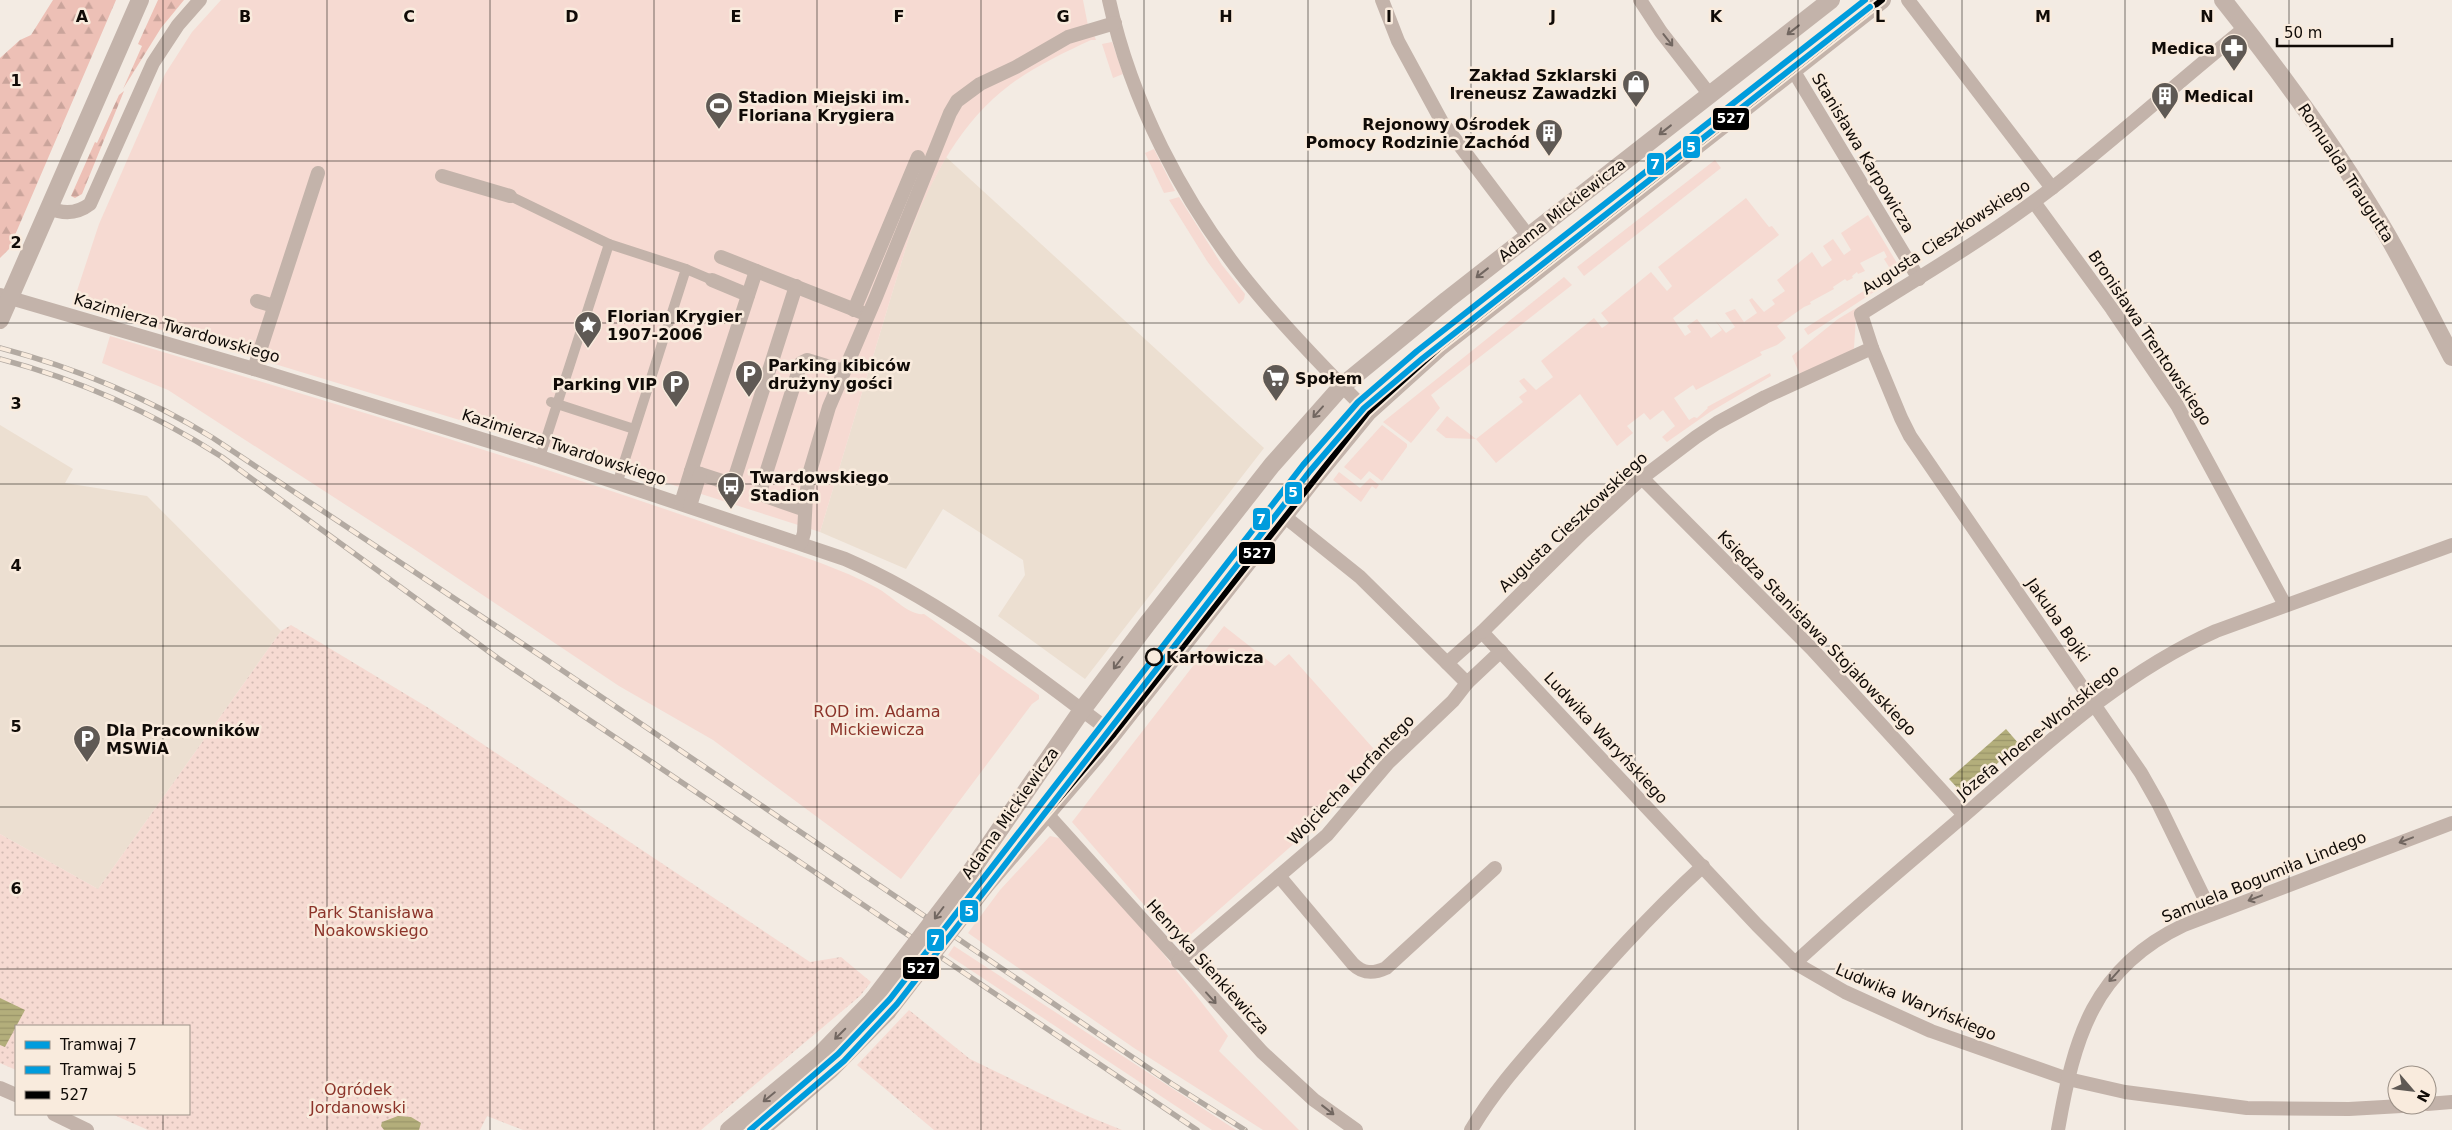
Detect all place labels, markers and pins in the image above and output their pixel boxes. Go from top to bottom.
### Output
pharmacy icon: Medica [2219,33,2249,72]
place label: Medica [2151,39,2215,58]
place label: Zakład Szklarski Ireneusz Zawadzki [1449,66,1617,103]
shop icon: Zakład Szklarski Ireneusz Zawadzki [1621,69,1651,108]
building icon: Medical [2150,81,2180,120]
place label: Medical [2184,87,2253,106]
place label: Stadion Miejski im. Floriana Krygiera [738,88,910,125]
sports icon: Stadion Miejski im. Floriana Krygiera [704,91,734,130]
place label: Rejonowy Ośrodek Pomocy Rodzinie Zachód [1306,115,1530,152]
building icon: Rejonowy Ośrodek Pomocy Rodzinie Zachód [1534,118,1564,157]
place label: Florian Krygier 1907-2006 [607,307,742,344]
place icon: Florian Krygier 1907-2006 [573,310,603,349]
place label: Parking kibiców drużyny gości [768,356,911,393]
parking icon: Parking kibiców drużyny gości [734,359,764,398]
supermarket icon: Społem [1261,363,1291,402]
parking icon: Parking VIP [661,369,691,408]
place label: Społem [1295,369,1362,388]
place label: Parking VIP [552,375,657,394]
place label: Twardowskiego Stadion [750,468,889,505]
bus stop icon: Twardowskiego Stadion [716,471,746,510]
marker: Karłowicza [1145,648,1163,666]
place label: Karłowicza [1166,648,1264,667]
place label: Dla Pracowników MSWiA [106,721,260,758]
parking icon: Dla Pracowników MSWiA [72,724,102,763]

